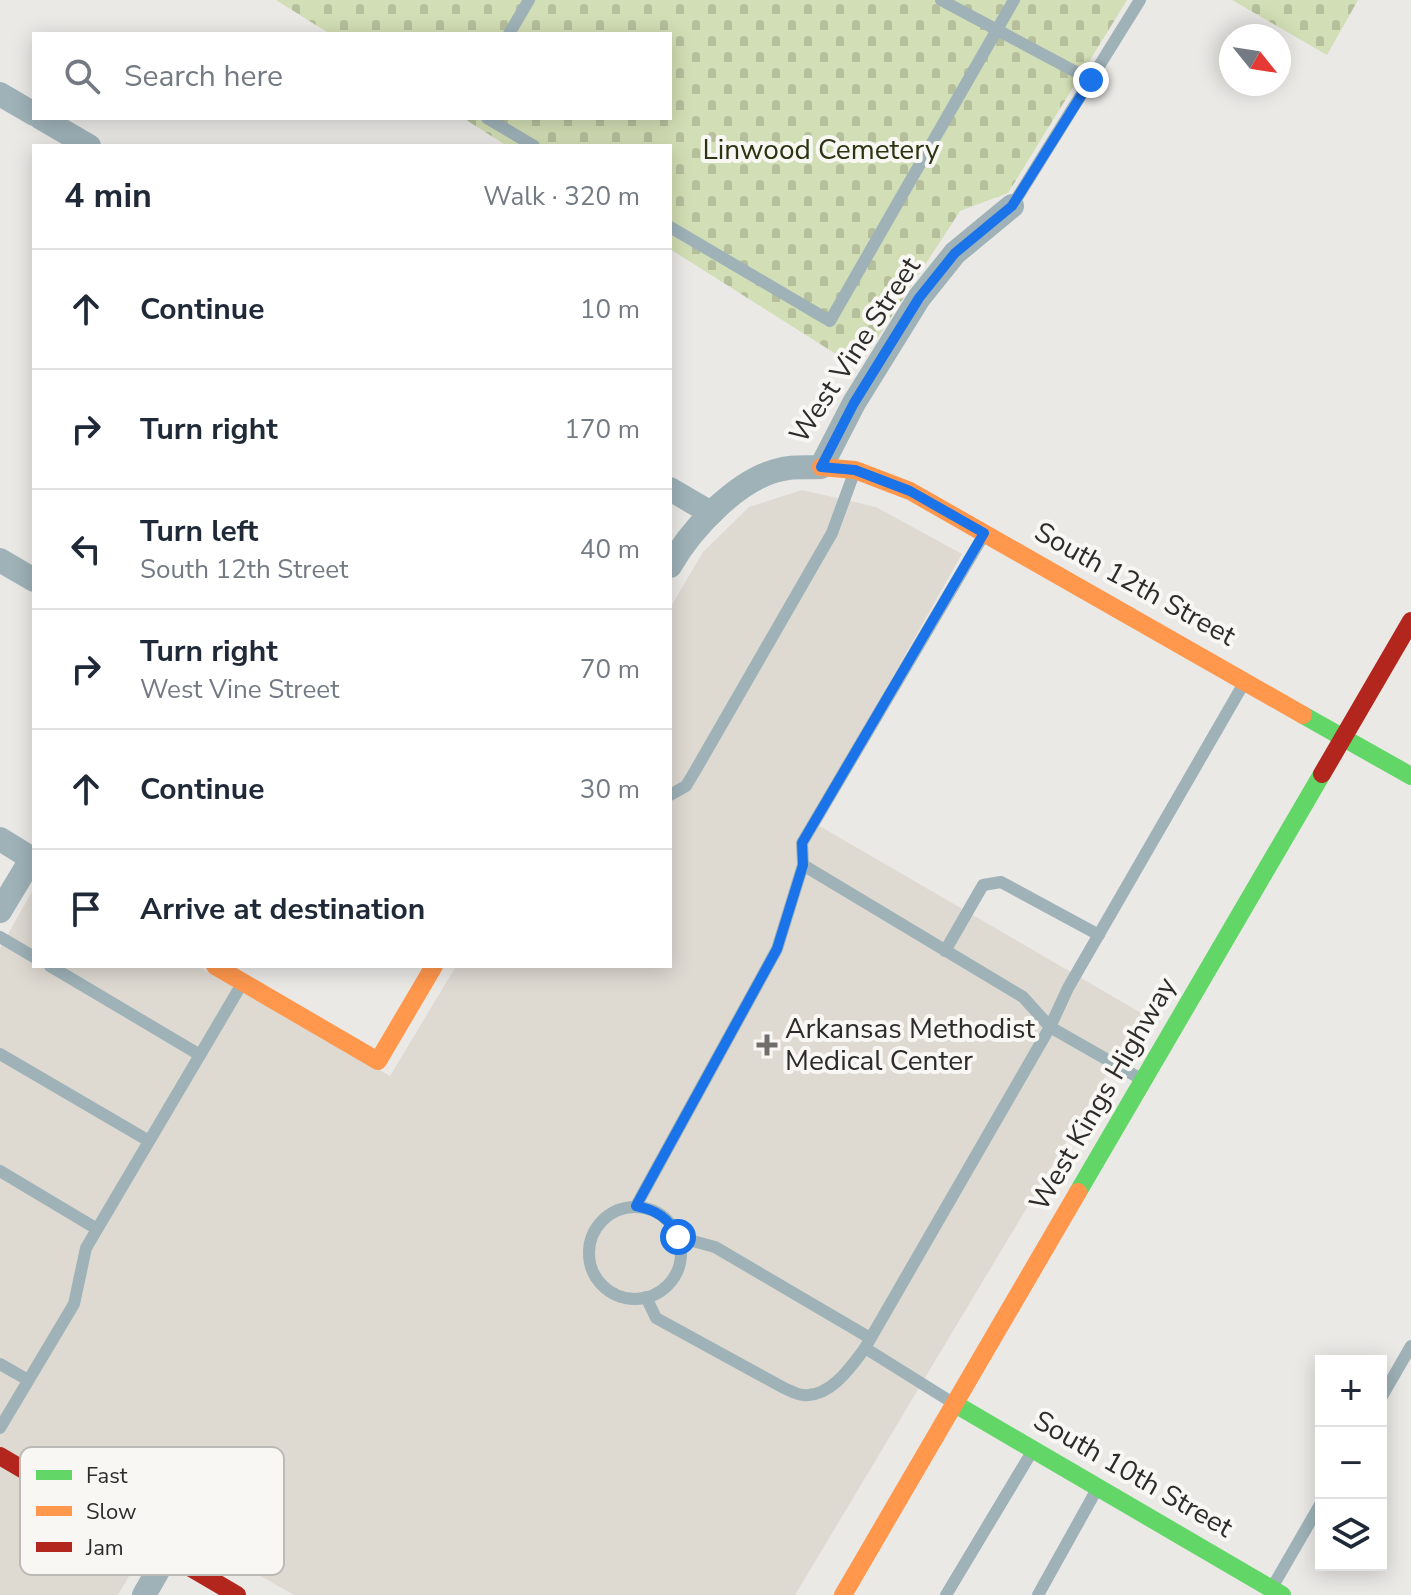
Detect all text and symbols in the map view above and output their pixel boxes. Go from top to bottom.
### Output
north arrow [1219,24,1291,96]
search box [32,32,672,120]
icon: search [60,54,104,98]
text: Search here [124,56,283,97]
route end [1073,62,1109,98]
park label: Linwood Cemetery [703,131,940,169]
text: 4 min [64,173,152,219]
text: Walk · 320 m [483,179,640,214]
street label: West Vine Street [781,250,929,450]
icon: ahead [64,287,108,331]
text: Continue [140,289,265,330]
text: 10 m [580,292,640,327]
icon: right [64,407,108,451]
text: Turn right [140,409,278,450]
text: 170 m [564,412,640,447]
text: Turn left [140,511,258,552]
street label: South 12th Street [1028,513,1242,655]
icon: left [64,527,108,571]
text: 40 m [580,532,640,567]
text: South 12th Street [140,552,348,587]
text: Turn right [140,631,278,672]
icon: right [64,647,108,691]
text: 70 m [580,652,640,687]
text: West Vine Street [140,672,339,707]
icon: ahead [64,767,108,811]
text: Continue [140,769,265,810]
text: 30 m [580,772,640,807]
icon: arrive [64,887,108,931]
text: Arrive at destination [140,889,425,930]
street label: West Kings Highway [1021,970,1186,1218]
place label: Arkansas Methodist Medical Center [785,1010,1035,1080]
marker: Arkansas Methodist Medical Center [756,1034,778,1056]
route start [660,1219,696,1255]
map controls [1315,1355,1387,1571]
button: + [1315,1355,1387,1427]
street label: South 10th Street [1026,1401,1240,1547]
button: − [1315,1427,1387,1499]
legend [20,1447,284,1575]
text: Fast [86,1461,128,1491]
text: Slow [86,1497,137,1527]
button: layers [1315,1499,1387,1571]
text: Jam [85,1533,124,1563]

